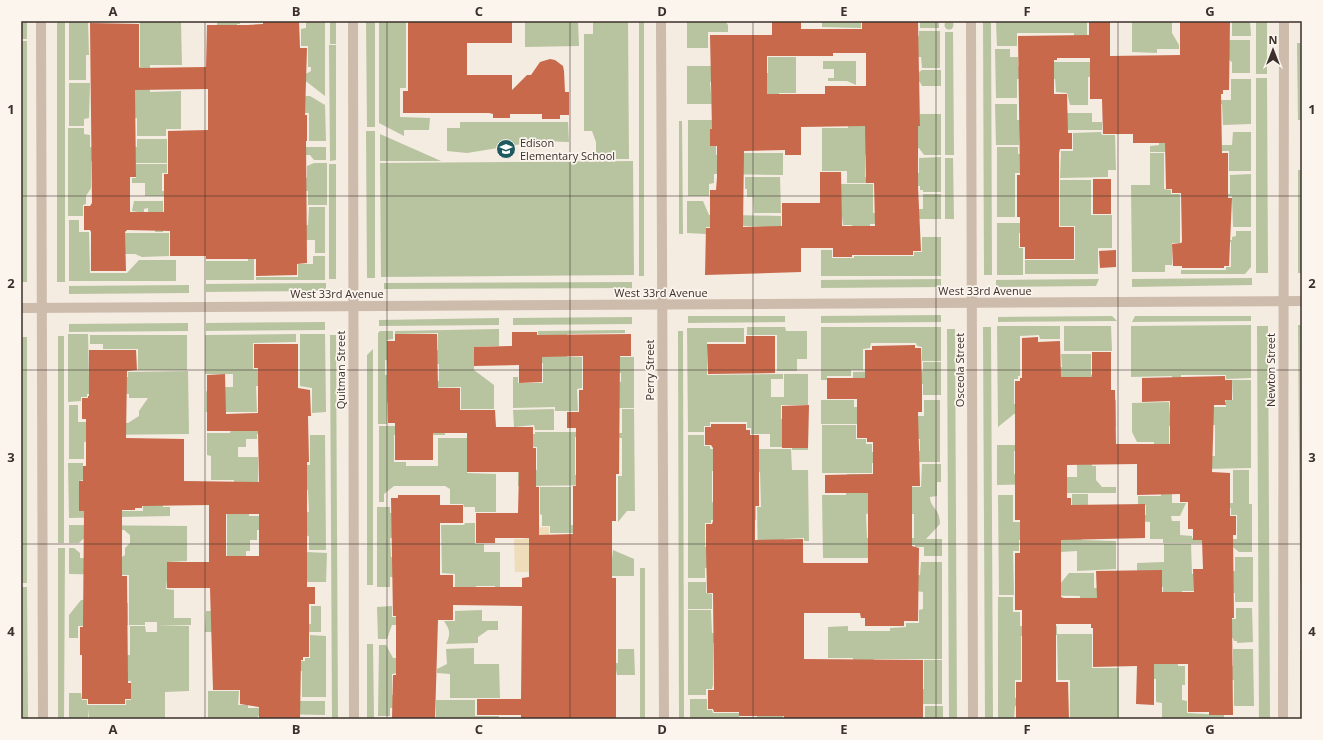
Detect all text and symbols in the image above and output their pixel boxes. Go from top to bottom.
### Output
text: A [109,2,118,20]
text: B [292,2,301,20]
text: C [475,2,483,20]
text: D [657,2,667,20]
text: E [840,2,848,20]
text: F [1023,2,1031,20]
text: G [1205,2,1215,20]
north arrow [1253,30,1293,70]
text: N [1269,32,1277,47]
text: 1 [7,100,15,118]
text: 1 [1308,100,1316,118]
place label: Edison Elementary School [520,135,615,163]
school or university icon: Edison Elementary School [495,138,517,160]
text: 2 [7,274,15,292]
text: 2 [1308,274,1316,292]
street label: West 33rd Avenue [938,283,1032,298]
street label: West 33rd Avenue [614,285,708,300]
street label: West 33rd Avenue [290,286,384,301]
street label: Quitman Street [333,331,348,409]
street label: Osceola Street [952,333,967,407]
street label: Newton Street [1263,333,1278,407]
street label: Perry Street [642,339,657,400]
text: 3 [7,448,15,466]
text: 3 [1308,448,1316,466]
text: 4 [7,622,15,640]
text: 4 [1308,622,1316,640]
text: A [109,720,118,738]
text: B [292,720,301,738]
text: C [475,720,483,738]
text: D [657,720,667,738]
text: E [840,720,848,738]
text: F [1023,720,1031,738]
text: G [1205,720,1215,738]

